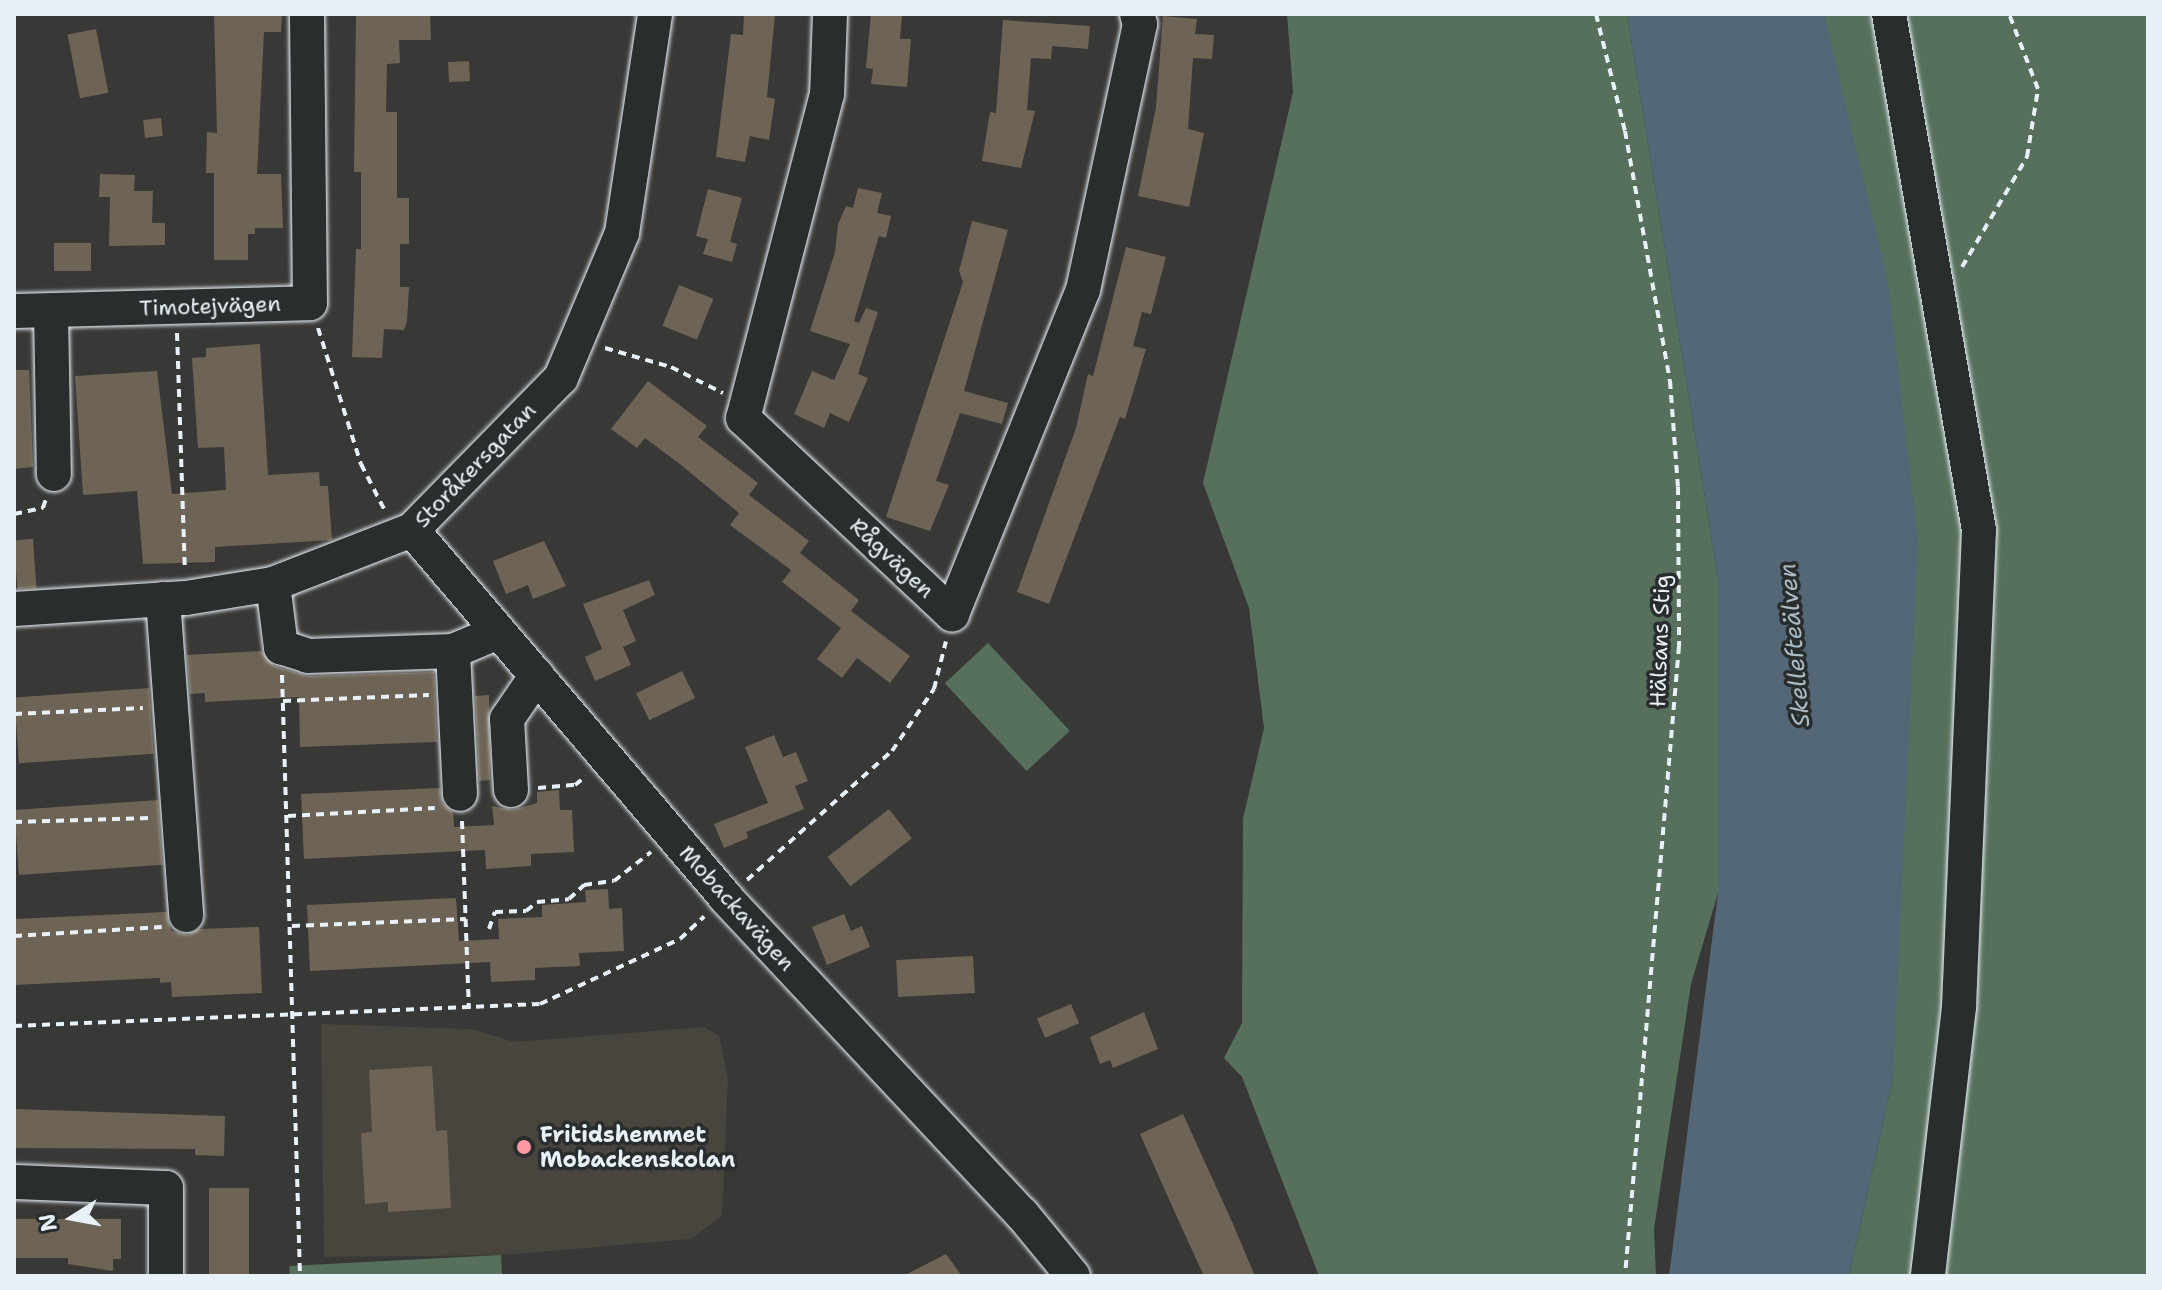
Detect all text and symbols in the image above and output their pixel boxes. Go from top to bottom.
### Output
street label: Timotejvägen [139,290,281,322]
street label: Storåkersgatan [409,397,541,533]
street label: Rågvägen [844,512,940,604]
water label: Skellefteälven [1773,562,1817,728]
street label: Hälsans Stig [1644,574,1676,708]
street label: Mobackavägen [674,840,800,976]
place label: Fritidshemmet Mobackenskolan [540,1121,735,1172]
marker: Fritidshemmet Mobackenskolan [515,1138,533,1156]
north arrow [32,1178,112,1258]
text: N [32,1211,64,1234]

